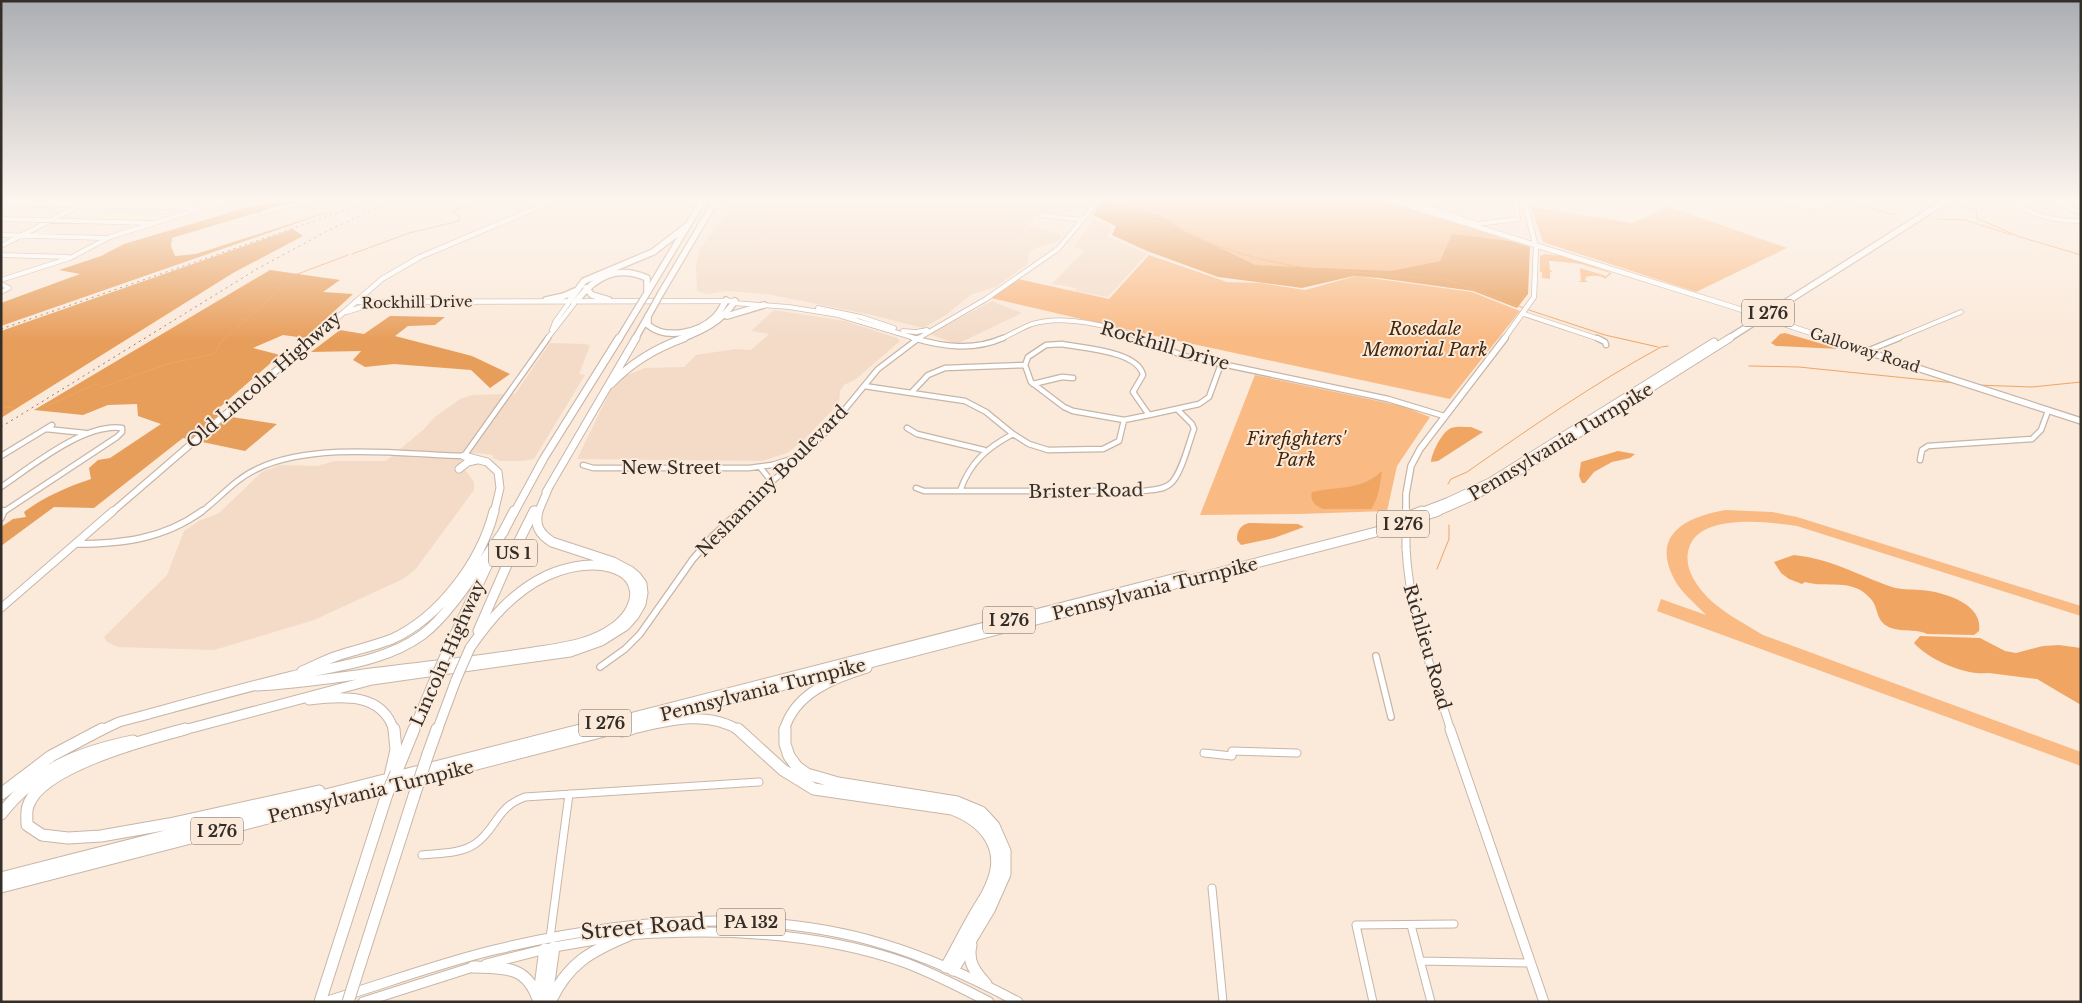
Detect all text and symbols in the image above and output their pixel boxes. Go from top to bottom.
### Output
street label: Rockhill Drive [361,292,473,312]
road number: I 276 [1742,300,1794,326]
street label: Old Lincoln Highway [182,306,346,453]
street label: Rockhill Drive [1098,317,1232,375]
park label: Rosedale Memorial Park [1362,318,1487,361]
street label: Galloway Road [1808,323,1922,377]
street label: Pennsylvania Turnpike [1465,378,1657,506]
street label: Neshaminy Boulevard [692,401,852,561]
park label: Firefighters' Park [1246,428,1347,471]
street label: New Street [621,457,721,479]
street label: Brister Road [1028,479,1144,503]
road number: I 276 [1377,510,1429,538]
road number: US 1 [489,540,537,566]
street label: Pennsylvania Turnpike [1050,553,1260,625]
street label: Lincoln Highway [406,576,490,730]
street label: Richlieu Road [1399,582,1455,712]
road number: I 276 [983,606,1035,634]
street label: Pennsylvania Turnpike [658,654,868,726]
road number: I 276 [579,710,631,736]
street label: Pennsylvania Turnpike [266,756,476,828]
road number: I 276 [191,818,243,844]
street label: Street Road [580,909,706,945]
road number: PA 132 [717,909,785,936]

